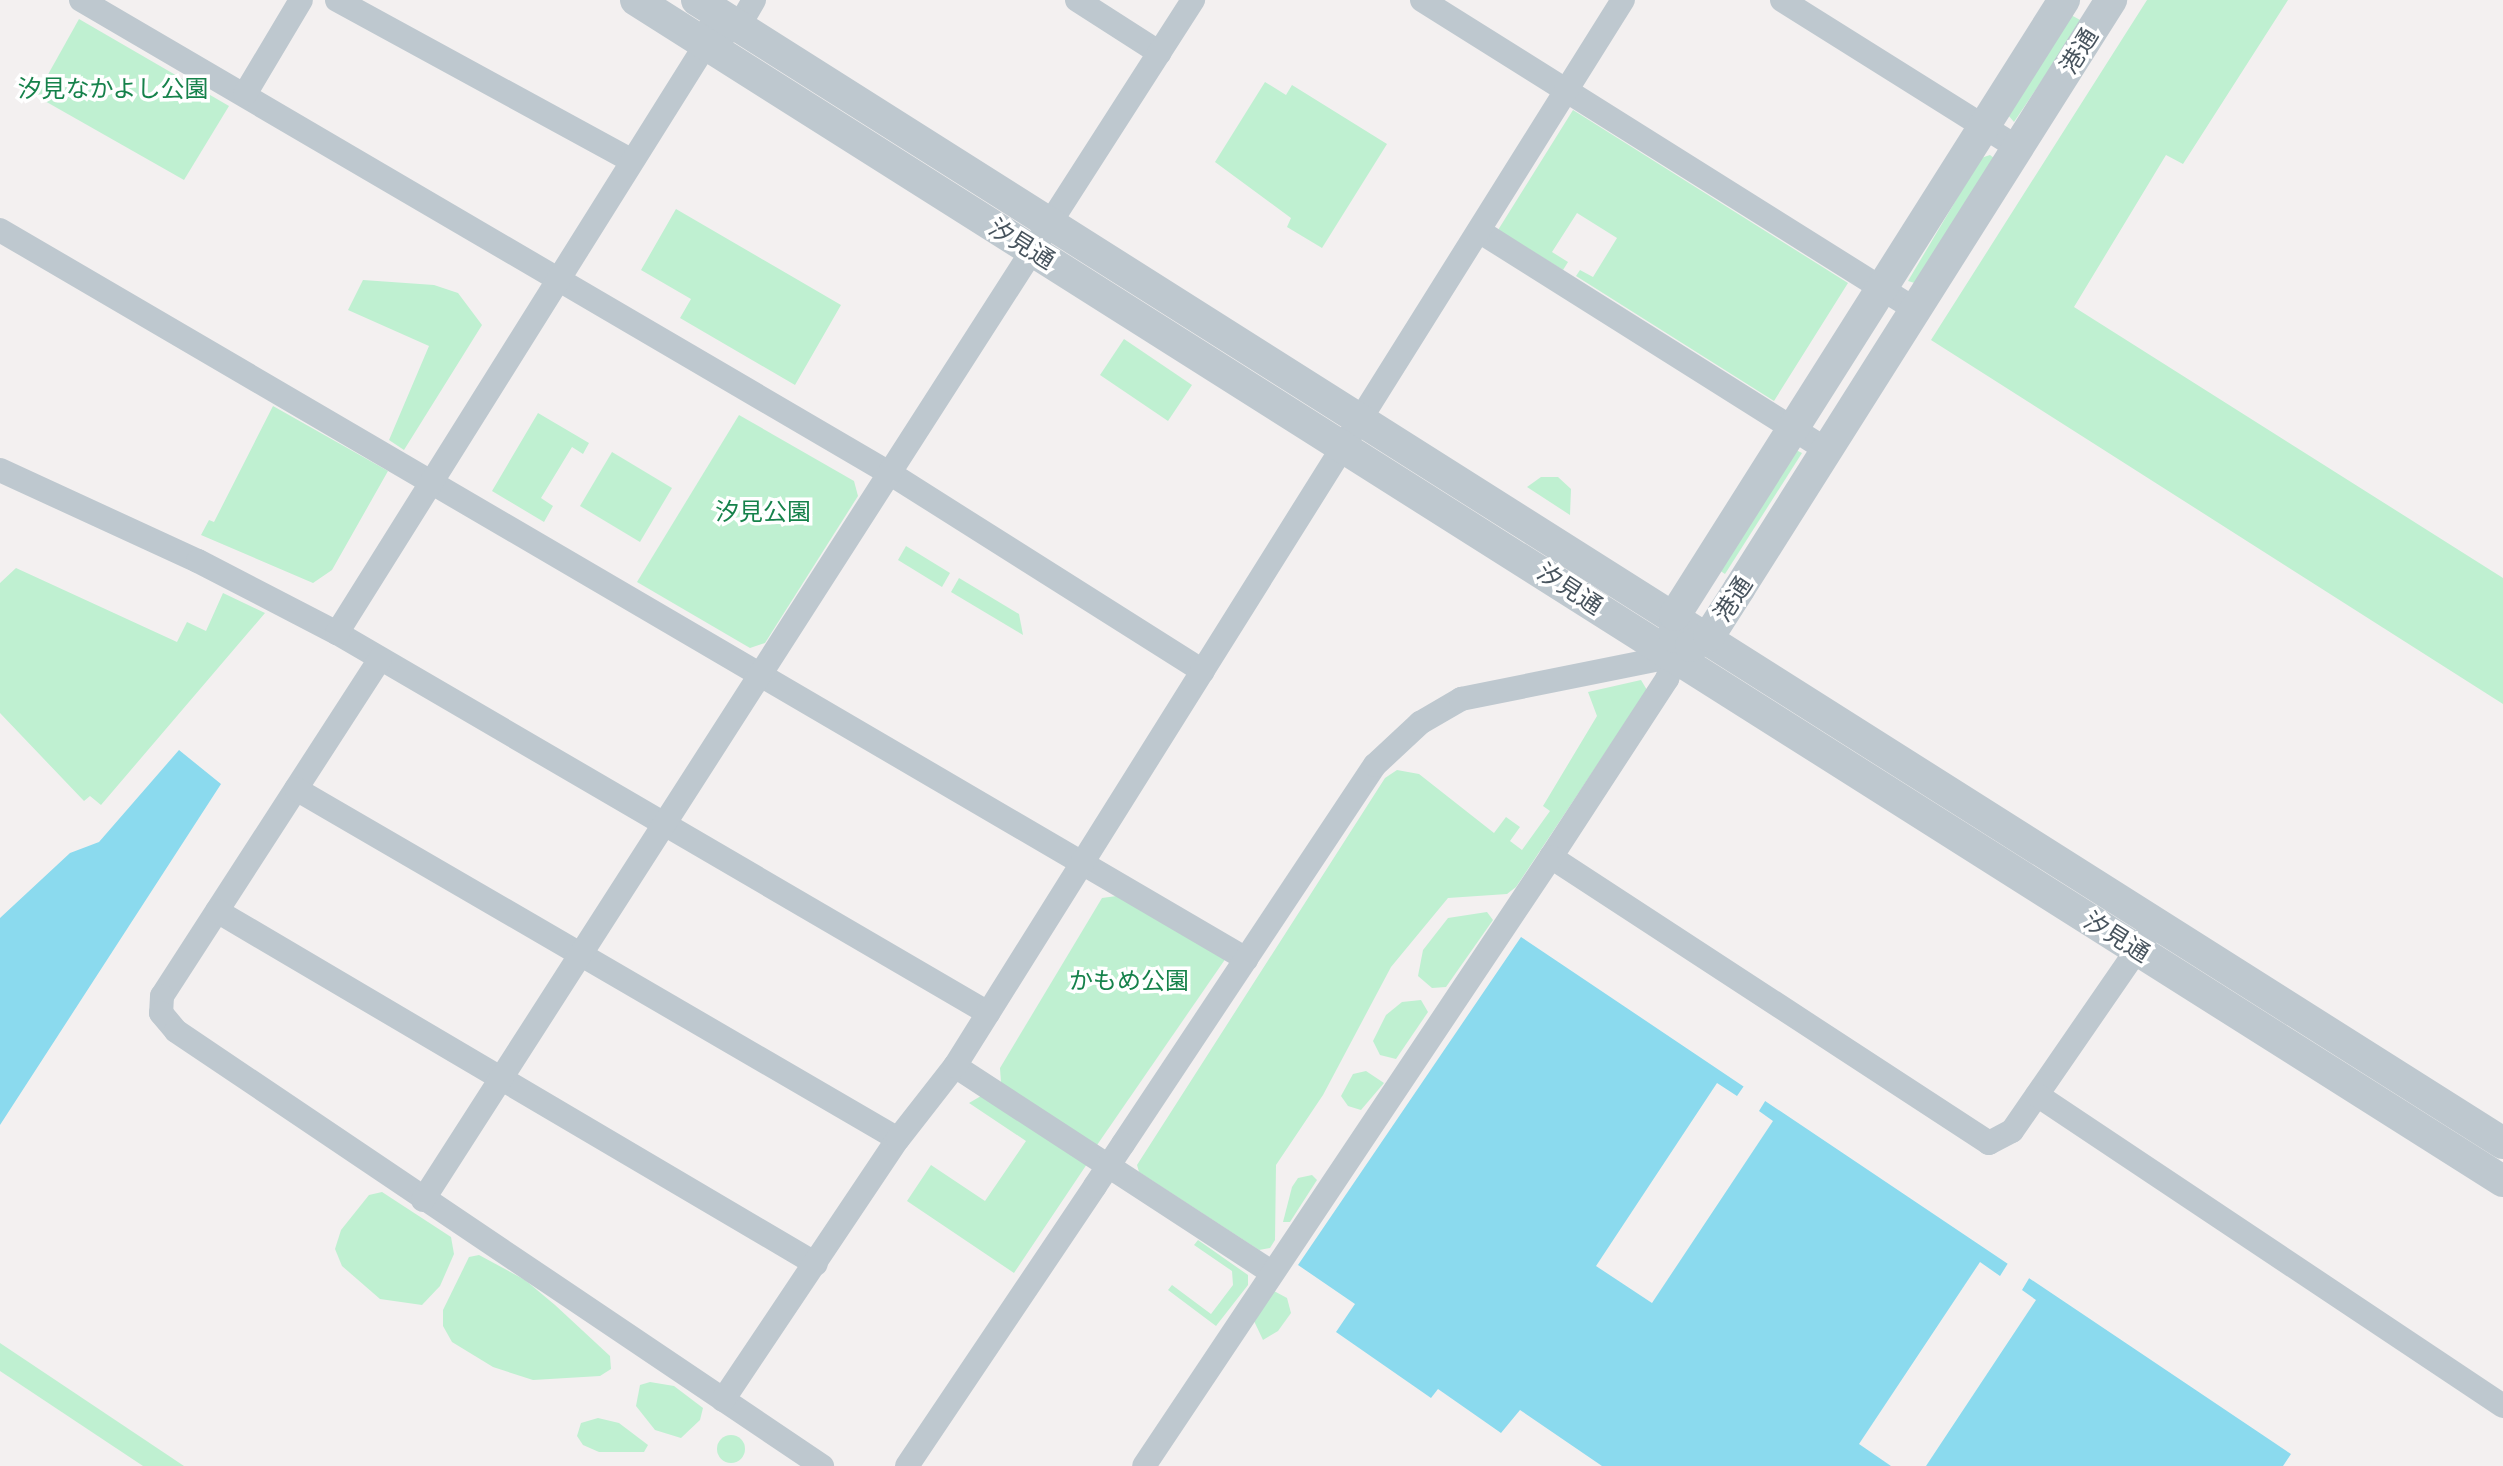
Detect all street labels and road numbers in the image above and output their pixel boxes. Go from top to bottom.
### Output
street label: 港通 [2054,23,2104,79]
street label: 汐見通 [984,213,1060,275]
street label: 汐見通 [1532,557,1608,621]
street label: 港通 [1708,571,1758,627]
street label: 汐見通 [2079,906,2155,968]

